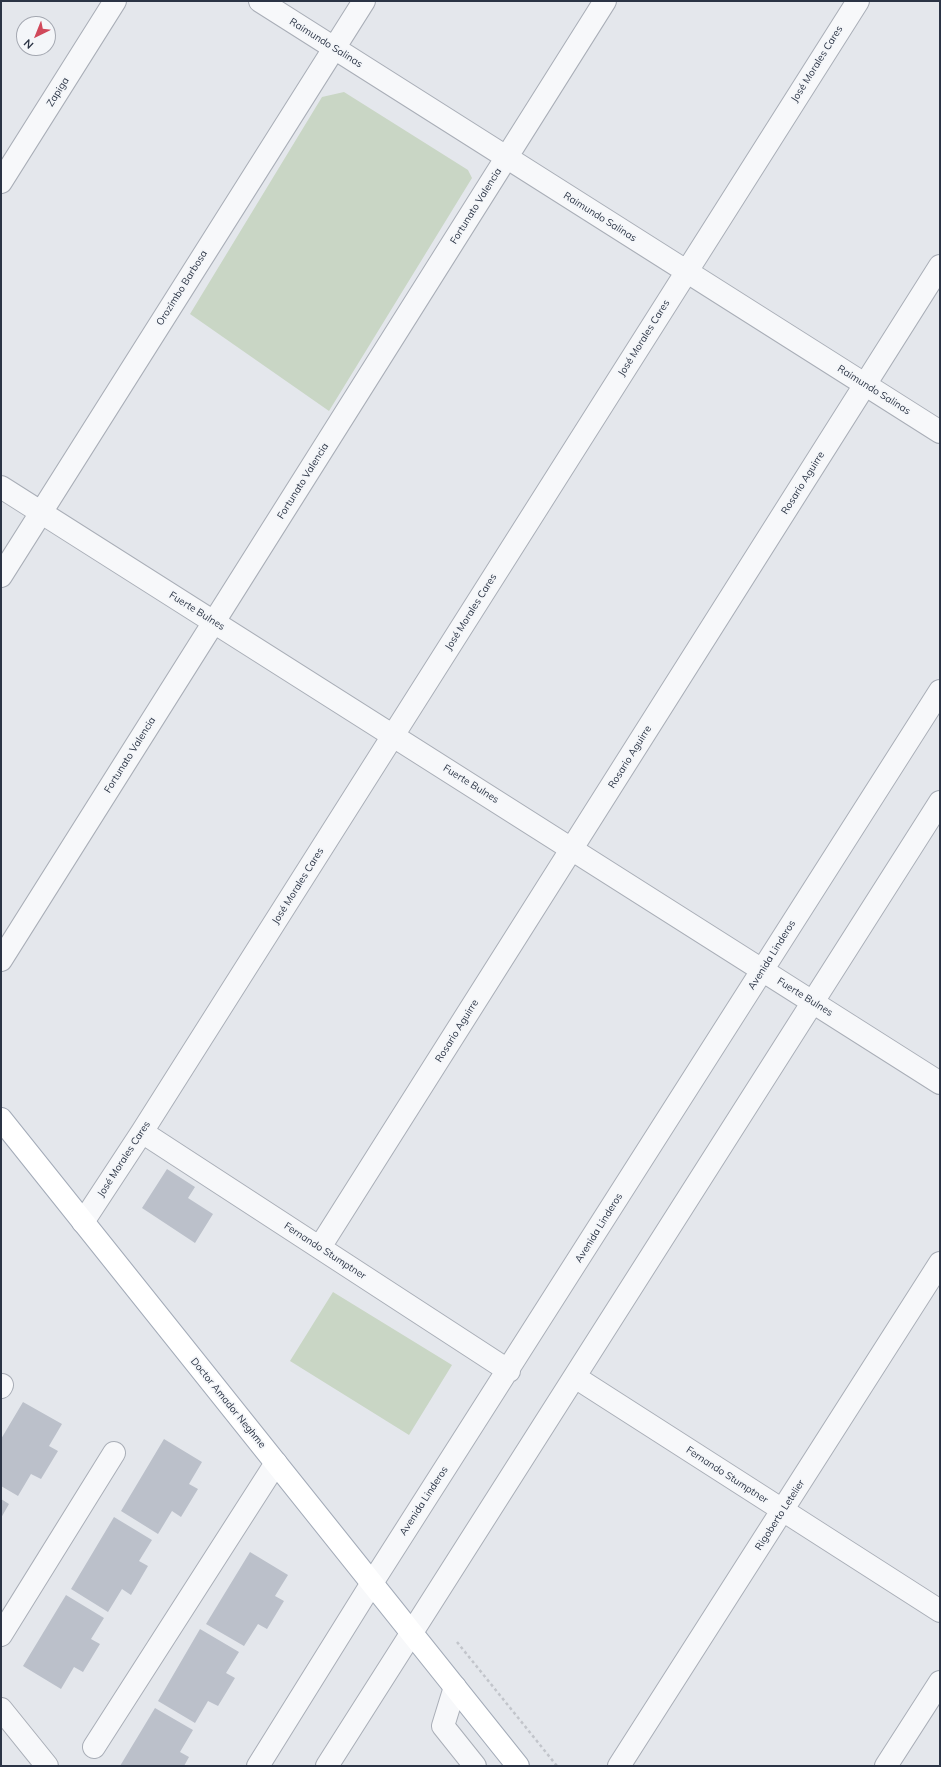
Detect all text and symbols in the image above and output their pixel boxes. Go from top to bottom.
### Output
north arrow [16,16,56,56]
street label: Raimundo Salinas [287,16,365,70]
street label: José Morales Cares [789,24,845,104]
text: N [21,36,36,52]
street label: Zapiga [44,75,72,109]
street label: Fortunato Valencia [448,166,504,246]
street label: Raimundo Salinas [561,190,639,244]
street label: Orozimbo Barbosa [154,248,210,328]
street label: José Morales Cares [616,298,672,378]
street label: Raimundo Salinas [835,363,913,417]
street label: Fortunato Valencia [275,441,331,521]
street label: Rosario Aguirre [779,449,827,517]
street label: José Morales Cares [443,572,499,652]
street label: Fuerte Bulnes [167,589,227,633]
street label: Fortunato Valencia [102,715,158,795]
street label: Rosario Aguirre [606,723,654,791]
street label: Fuerte Bulnes [441,762,501,806]
street label: José Morales Cares [270,846,326,926]
street label: Avenida Linderos [746,918,798,992]
street label: Fuerte Bulnes [775,975,835,1019]
street label: Rosario Aguirre [433,997,481,1065]
street label: José Morales Cares [95,1119,153,1199]
street label: Avenida Linderos [573,1191,625,1265]
street label: Fernando Stumptner [282,1220,368,1282]
street label: Doctor Amador Neghme [188,1355,268,1451]
street label: Fernando Stumptner [684,1444,770,1506]
street label: Avenida Linderos [397,1464,451,1538]
street label: Rigoberto Letelier [753,1477,807,1553]

